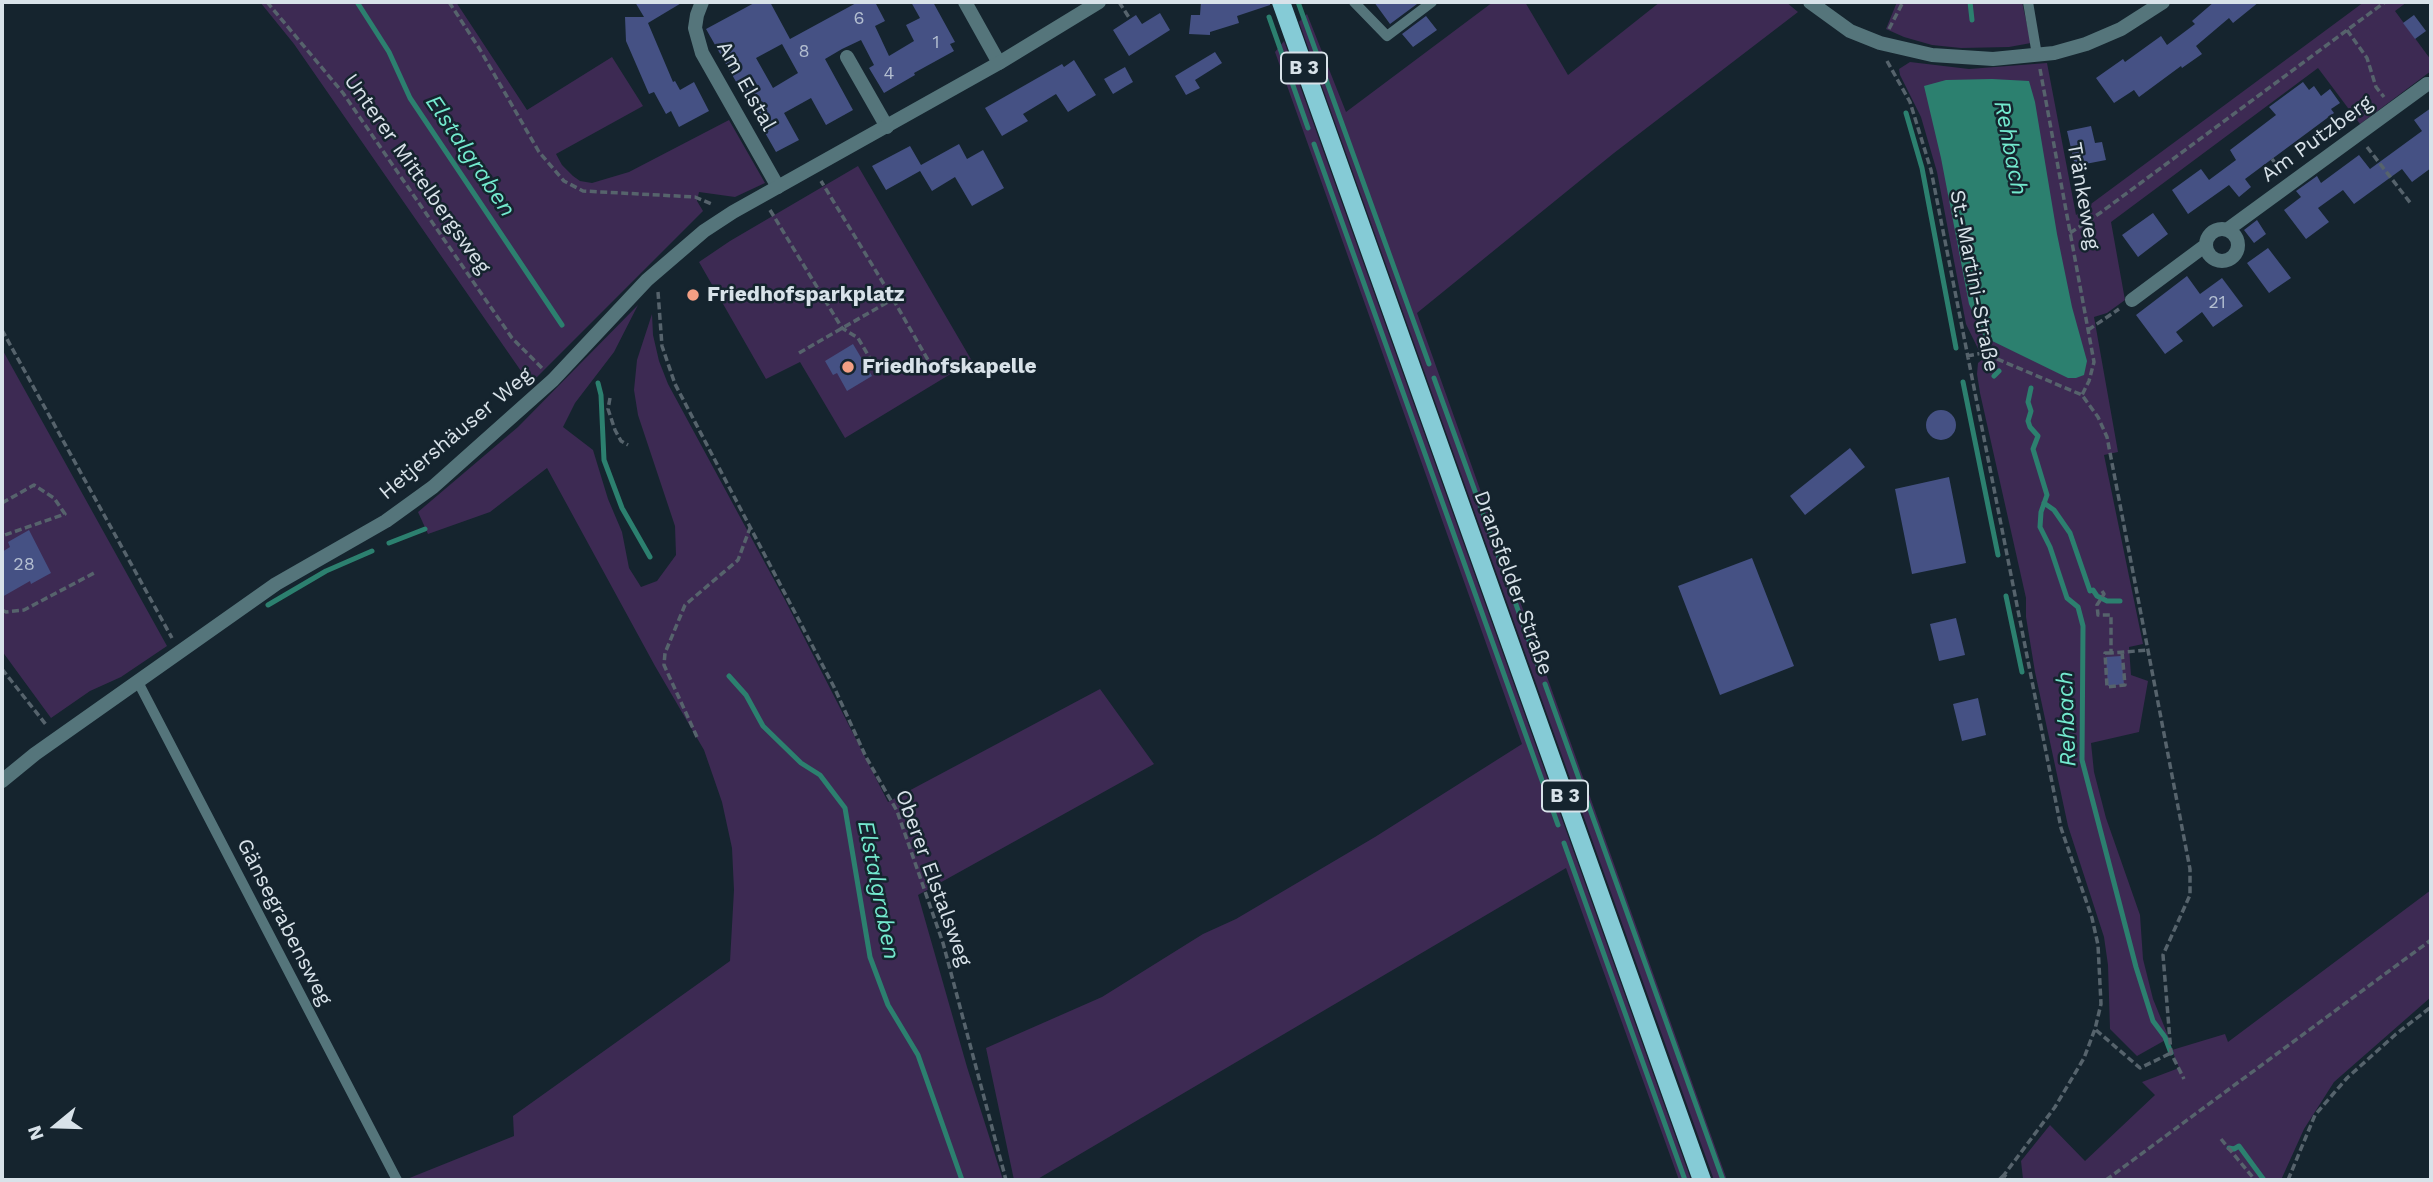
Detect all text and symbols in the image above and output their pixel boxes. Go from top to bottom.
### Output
house number: 6 [854,8,864,30]
house number: 1 [932,32,940,54]
street label: Am Elstal [711,37,781,135]
house number: 8 [798,41,810,63]
road number: B 3 [1281,52,1327,83]
house number: 4 [884,63,894,85]
street label: Unterer Mittelbergsweg [338,69,496,279]
water label: Elstalgraben [419,90,521,222]
street label: Am Putzberg [2256,90,2378,188]
water label: Rehbach [1987,98,2033,198]
street label: Tränkeweg [2061,140,2105,252]
street label: St.-Martini-Straße [1944,188,2004,374]
place label: Friedhofsparkplatz [707,282,905,308]
marker: Friedhofsparkplatz [685,287,701,303]
house number: 21 [2208,292,2226,314]
place label: Friedhofskapelle [862,354,1037,380]
marker: Friedhofskapelle [840,359,856,375]
street label: Hetjershäuser Weg [374,363,538,505]
street label: Dransfelder Straße [1468,487,1558,679]
house number: 28 [13,554,35,576]
water label: Rehbach [2052,671,2082,767]
road number: B 3 [1542,780,1588,811]
street label: Oberer Elstalsweg [889,786,977,970]
water label: Elstalgraben [851,818,905,962]
street label: Gänsegrabensweg [231,834,337,1010]
north arrow [21,1091,91,1161]
text: N [23,1123,49,1143]

